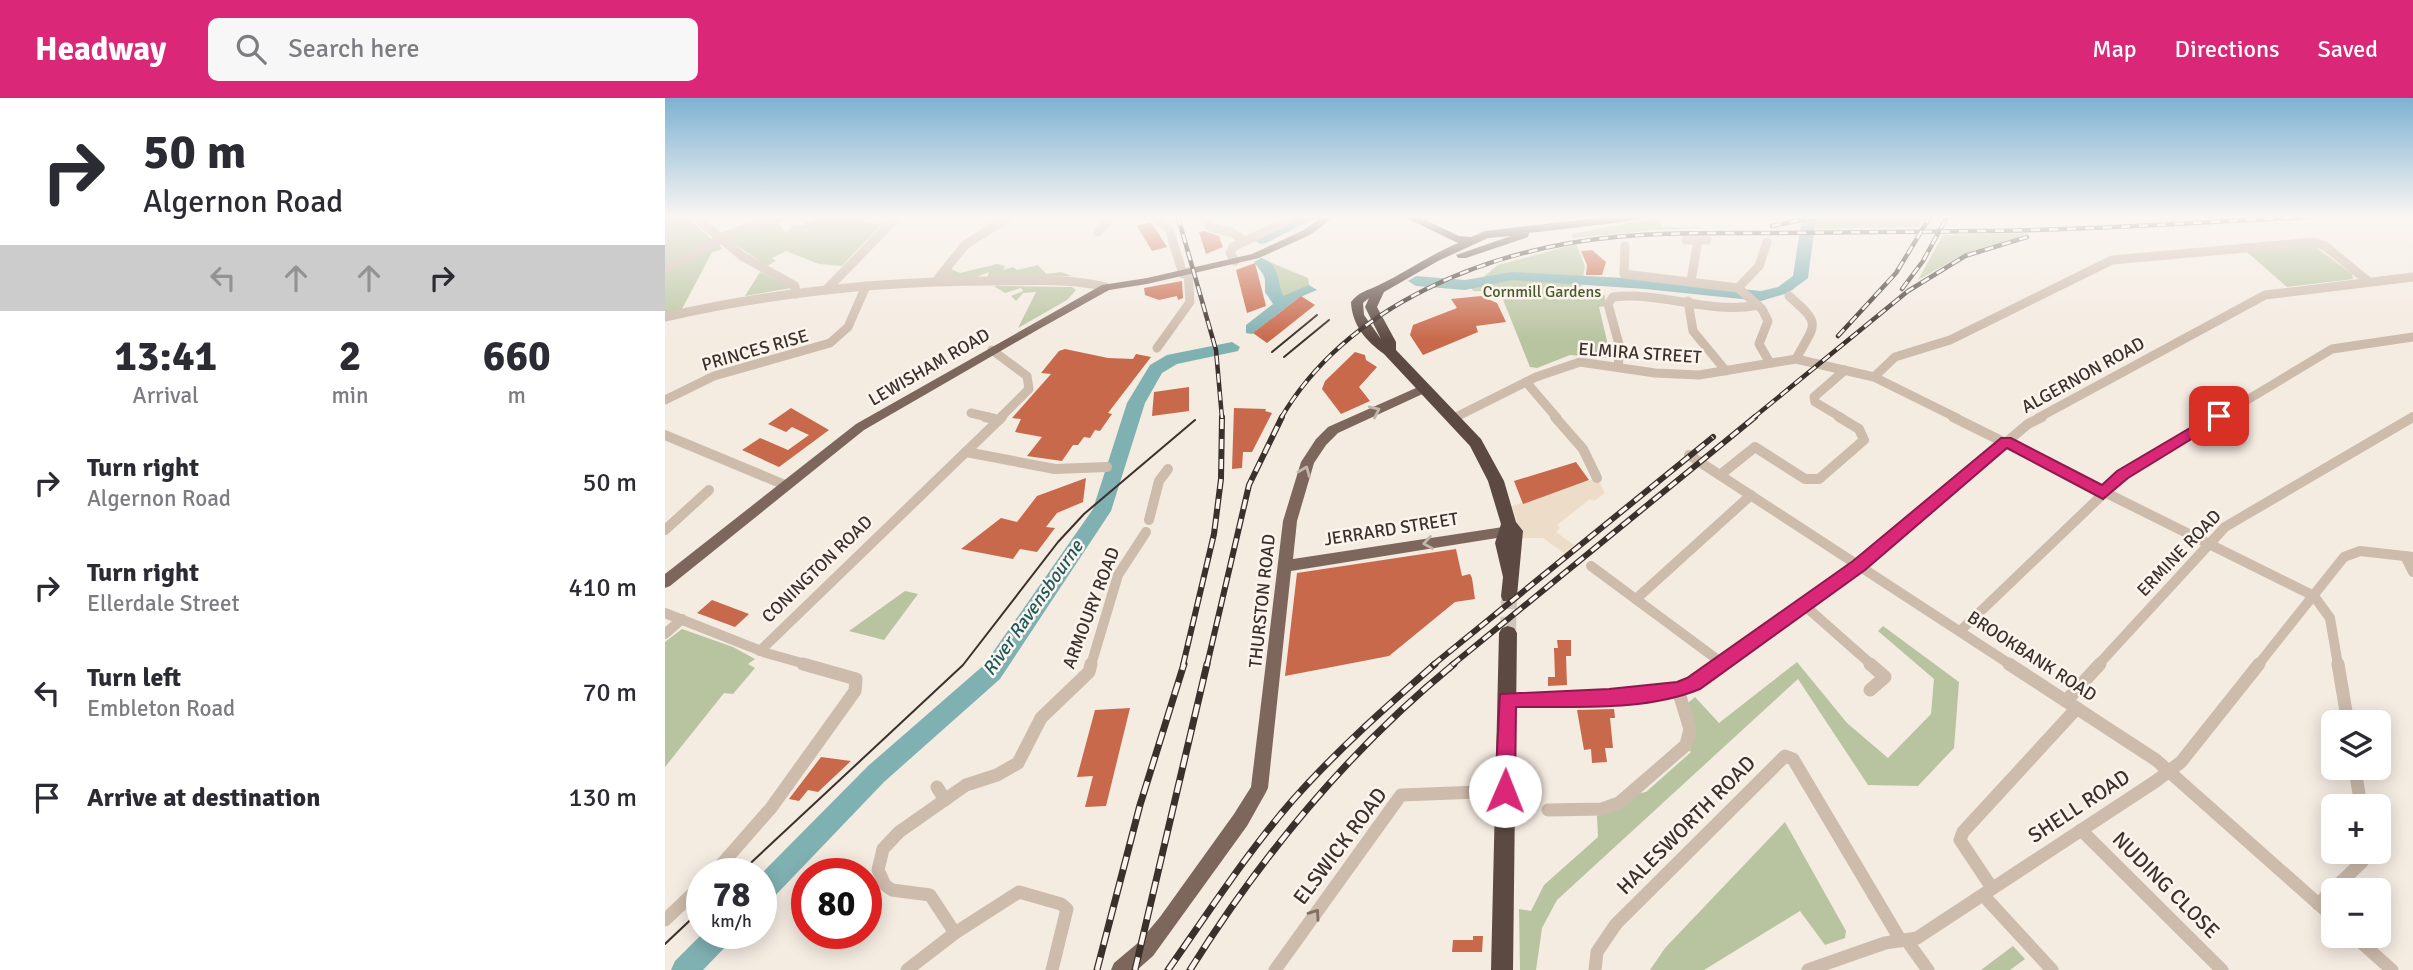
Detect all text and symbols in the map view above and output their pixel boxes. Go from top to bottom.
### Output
search box [208,18,698,81]
text: Headway [35,29,166,70]
icon: search [232,30,270,68]
text: Search here [288,33,419,65]
text: Map [2092,34,2137,64]
text: Directions [2175,34,2280,64]
text: Saved [2318,34,2378,64]
text: 50 m [143,122,246,182]
icon: right [28,126,119,217]
text: Algernon Road [143,182,343,221]
icon: left [204,259,242,297]
icon: ahead [277,259,315,297]
icon: ahead [350,259,388,297]
icon: right [423,259,461,297]
park label: Cornmill Gardens [1483,282,1601,302]
street label: LEWISHAM ROAD [864,323,994,411]
street label: PRINCES RISE [699,324,811,376]
text: 13:41 [114,331,217,382]
text: 2 [339,331,361,382]
text: 660 [483,331,551,382]
street label: ALGERNON ROAD [2018,332,2148,418]
street label: ELMIRA STREET [1578,338,1702,368]
text: Arrival [133,381,199,410]
text: min [331,381,369,410]
text: m [508,381,526,410]
pin [2189,386,2249,446]
icon: arrive [2200,397,2238,435]
one-way arrow [1368,405,1380,419]
text: Turn right [87,452,199,484]
icon: right [28,464,66,502]
one-way arrow [1296,466,1310,478]
text: 50 m [582,467,637,499]
text: Algernon Road [87,484,231,513]
street label: ERMINE ROAD [2132,505,2226,601]
street label: JERRARD STREET [1322,507,1460,550]
street label: CONINGTON ROAD [757,511,877,627]
street label: THURSTON ROAD [1244,533,1280,669]
water label: River Ravensbourne [977,534,1090,680]
one-way arrow [1422,535,1434,550]
street label: ARMOURY ROAD [1058,544,1124,672]
text: Turn right [87,557,199,589]
icon: right [28,569,66,607]
text: 410 m [568,572,637,604]
text: Ellerdale Street [87,589,240,618]
street label: BROOKBANK ROAD [1963,606,2101,706]
text: Turn left [87,662,181,694]
icon: left [28,674,66,712]
text: 70 m [582,677,637,709]
text: Embleton Road [87,694,235,723]
map controls [2321,710,2391,948]
button: layers [2321,710,2391,780]
street label: HALESWORTH ROAD [1611,750,1761,900]
position arrow [1468,754,1542,828]
street label: SHELL ROAD [2023,763,2135,849]
icon: arrive [28,779,66,817]
text: Arrive at destination [87,782,320,814]
text: 130 m [568,782,637,814]
street label: ELSWICK ROAD [1288,782,1392,910]
button: + [2321,794,2391,864]
street label: NUDING CLOSE [2107,826,2225,944]
speed limit sign: 80 [791,858,882,949]
text: 78 [713,873,750,916]
button: − [2321,878,2391,948]
one-way arrow [1307,909,1319,922]
text: km/h [711,910,752,932]

